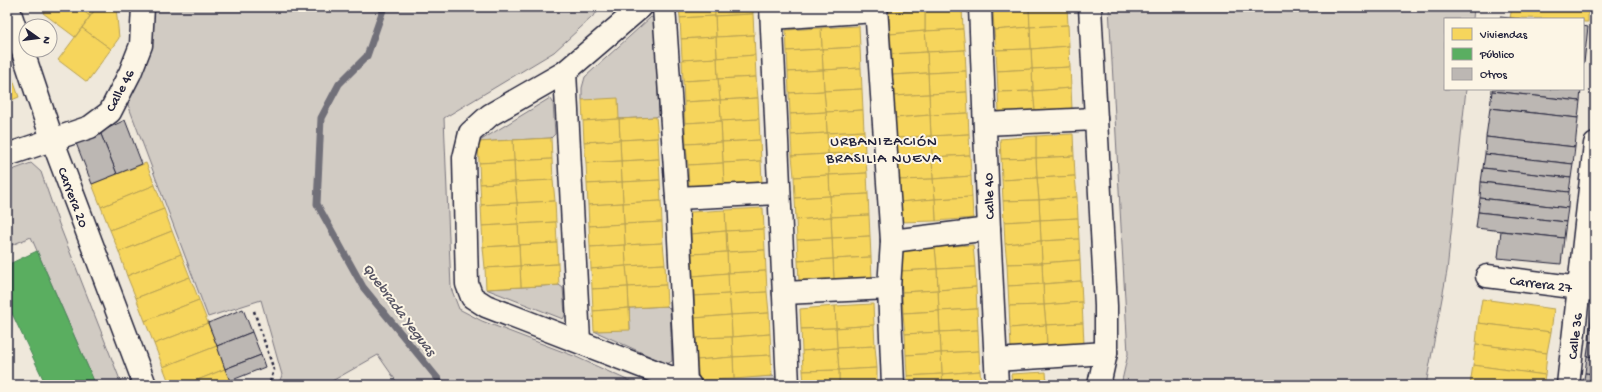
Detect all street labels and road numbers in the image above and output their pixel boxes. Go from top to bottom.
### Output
street label: Calle 46 [103,66,140,115]
street label: Carrera 20 [52,165,91,231]
street label: Calle 40 [981,172,1000,220]
street label: Carrera 27 [1509,273,1574,298]
street label: Calle 36 [1565,311,1588,360]

